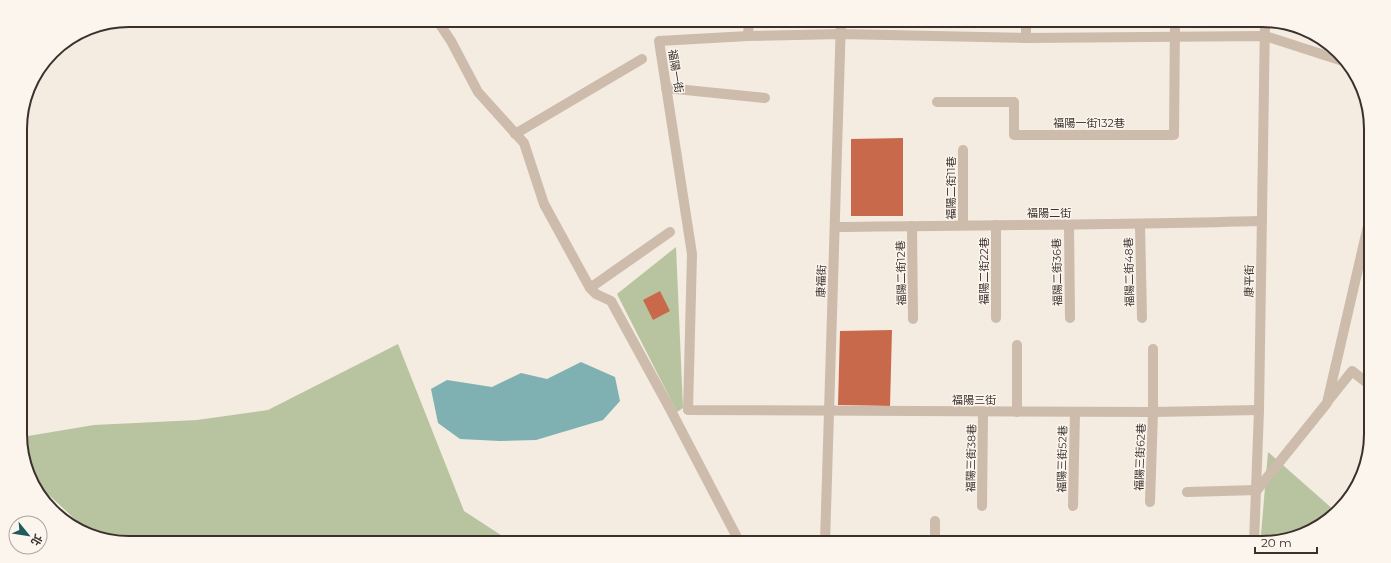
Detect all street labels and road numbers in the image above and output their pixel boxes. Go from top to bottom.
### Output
street label: 福陽一街 [666,48,686,94]
street label: 福陽一街132巷 [1053,116,1125,130]
street label: 福陽二街11巷 [944,157,958,219]
street label: 福陽二街 [1027,206,1071,220]
street label: 福陽二街22巷 [977,237,991,305]
street label: 福陽二街48巷 [1121,237,1137,307]
street label: 福陽二街36巷 [1049,238,1065,306]
street label: 福陽二街12巷 [893,240,909,306]
street label: 康福街 [813,264,829,298]
street label: 康平街 [1242,264,1256,298]
street label: 福陽三街 [952,393,996,407]
street label: 福陽三街62巷 [1132,423,1148,491]
street label: 福陽三街38巷 [963,424,979,492]
street label: 福陽三街52巷 [1054,425,1070,493]

